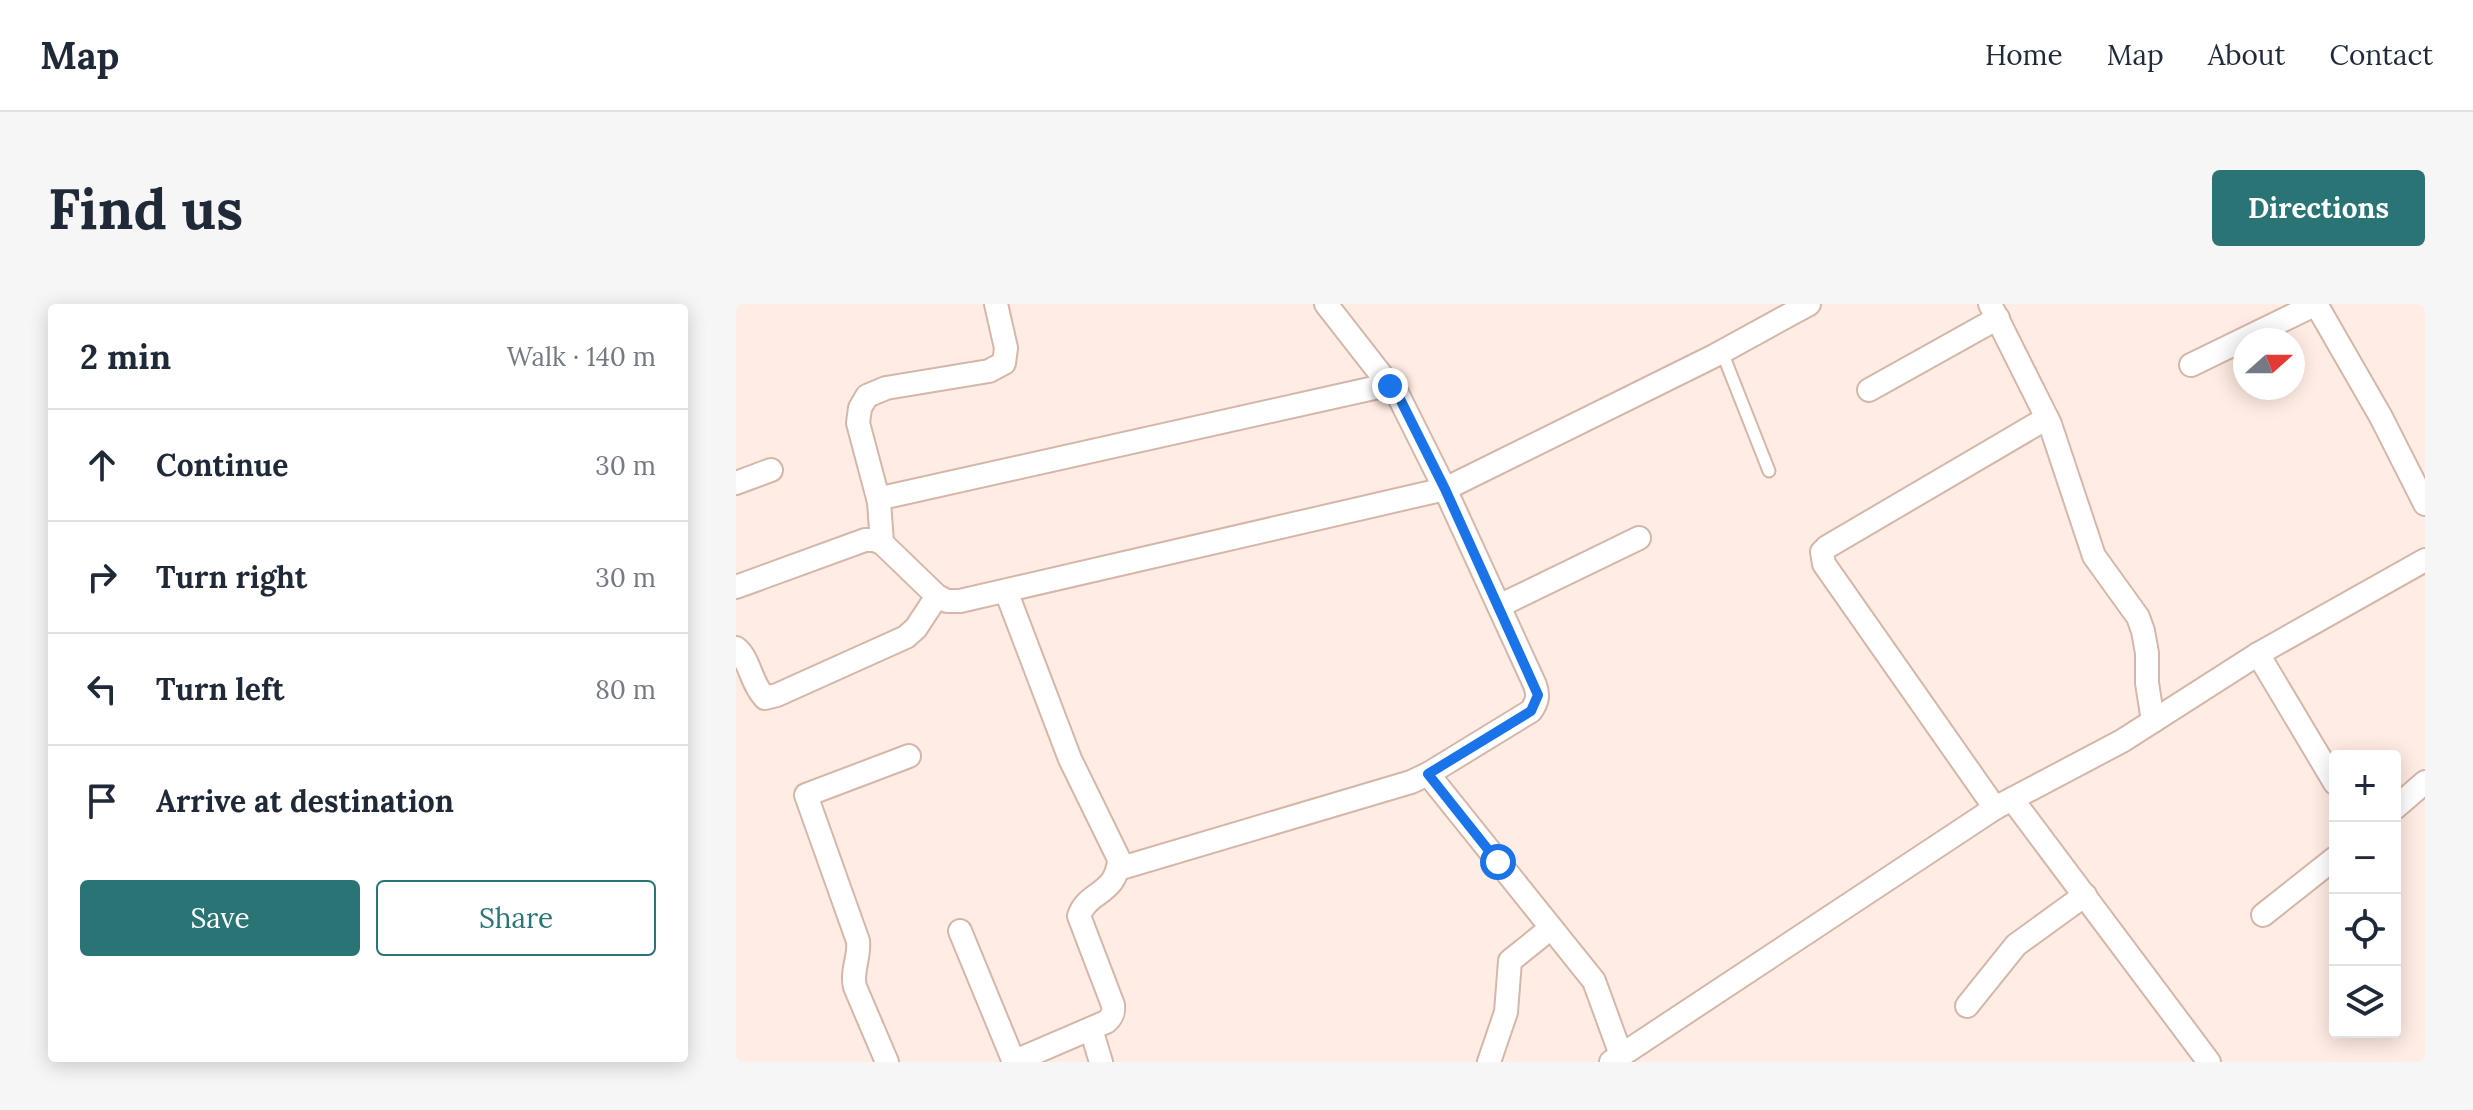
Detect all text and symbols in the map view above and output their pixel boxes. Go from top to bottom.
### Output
text: Map [40,31,119,79]
text: Home [1985,37,2063,73]
text: Map [2107,37,2164,73]
text: About [2208,37,2285,73]
text: Contact [2329,37,2433,73]
button: Directions [2212,170,2425,246]
text: Find us [48,173,243,244]
north arrow [2233,328,2305,400]
text: 2 min [80,335,171,378]
text: Walk · 140 m [507,340,656,373]
route end [1372,368,1408,404]
icon: ahead [80,443,124,487]
text: Continue [156,446,288,484]
text: 30 m [595,449,656,482]
icon: right [80,555,124,599]
text: Turn right [156,558,307,596]
text: 30 m [595,561,656,594]
icon: left [80,667,124,711]
text: Turn left [156,670,284,708]
text: 80 m [595,673,656,706]
map controls [2329,750,2401,1038]
button: + [2329,750,2401,822]
icon: arrive [80,779,124,823]
text: Arrive at destination [156,782,454,820]
button: − [2329,822,2401,894]
route start [1480,844,1516,880]
button: Save [80,880,360,956]
button: Share [376,880,656,956]
button: locate [2329,894,2401,966]
button: layers [2329,966,2401,1038]

